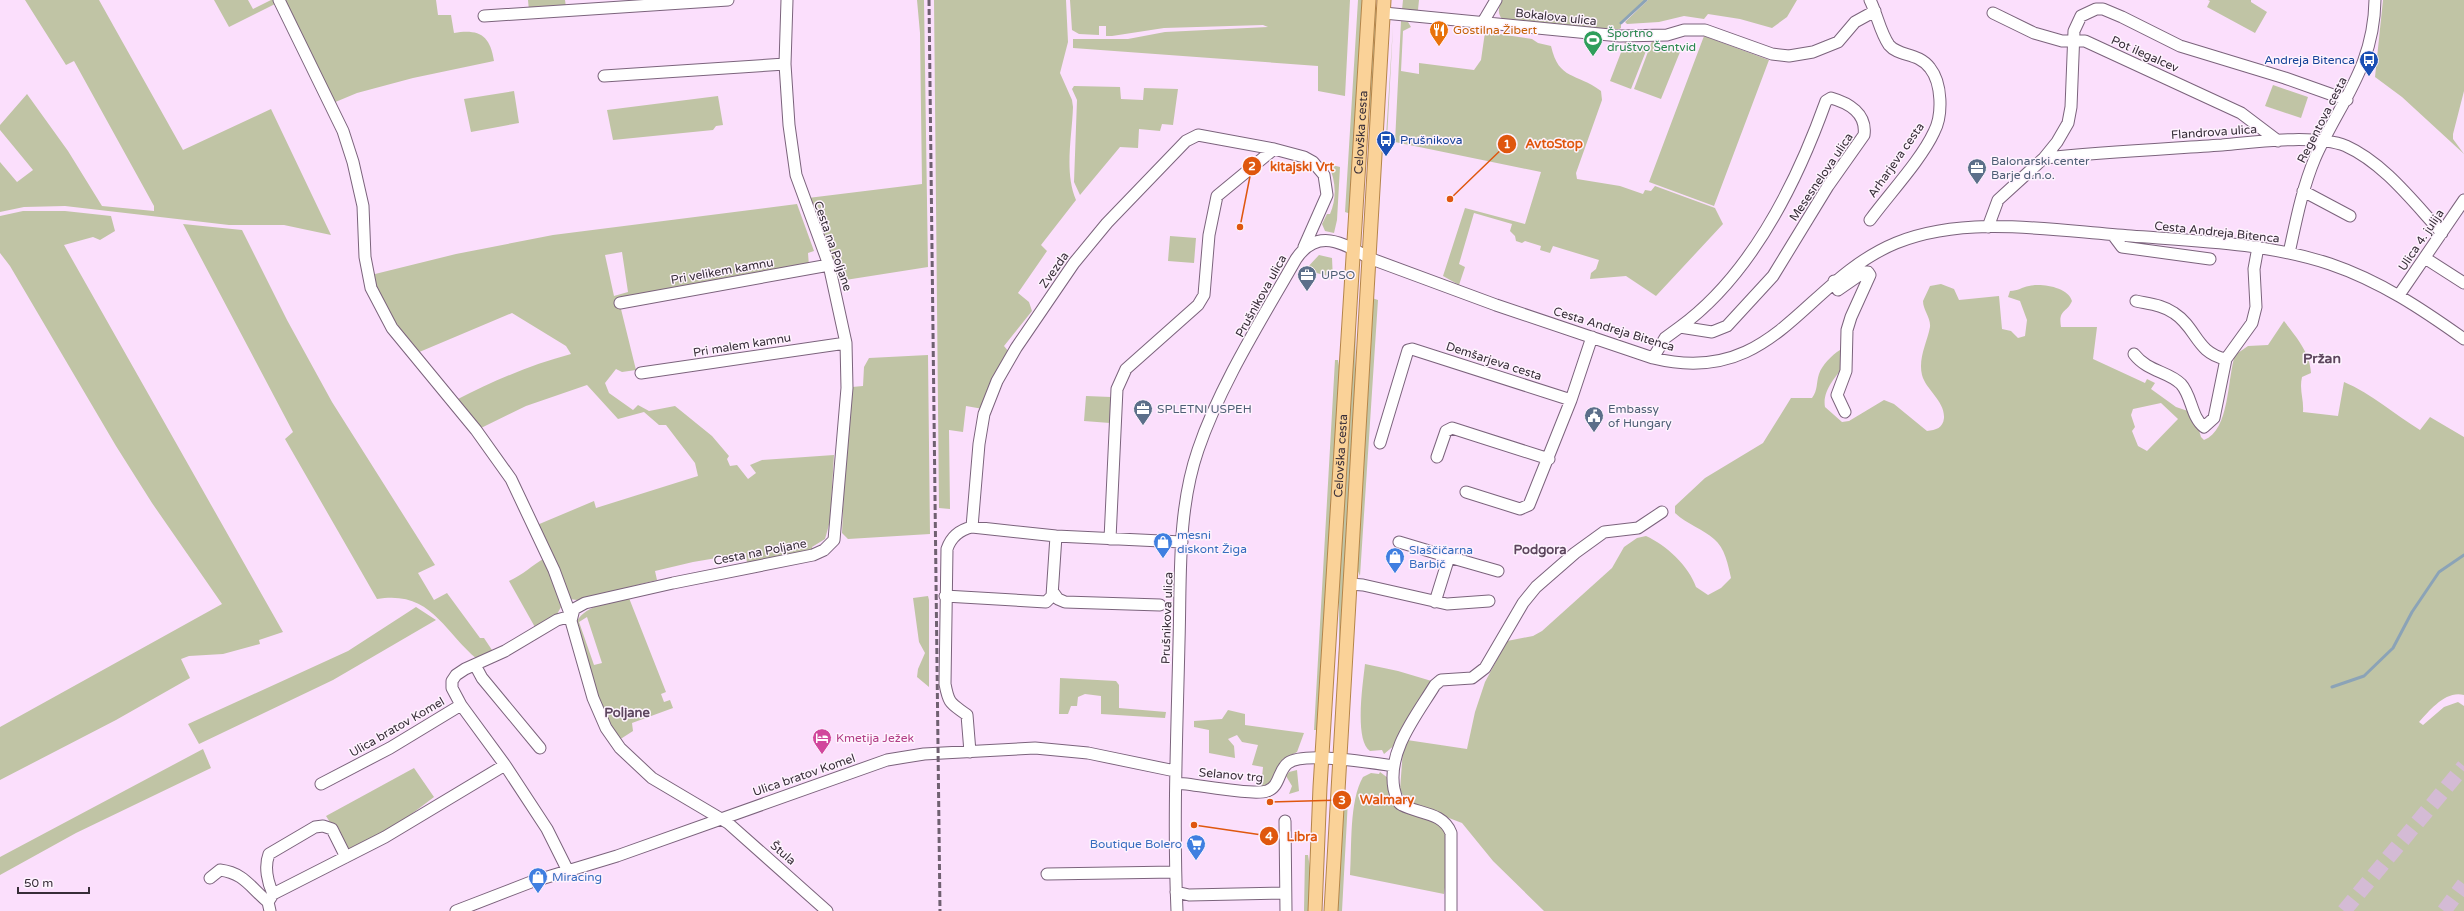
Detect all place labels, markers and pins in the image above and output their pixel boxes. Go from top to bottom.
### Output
restaurant icon: Gostilna Žibert [1428,19,1450,47]
place label: Gostilna Žibert [1453,23,1537,37]
place label: Športno društvo Šentvid [1607,26,1696,54]
sports icon: Športno društvo Šentvid [1582,29,1604,57]
bus stop icon: Andreja Bitenca [2358,49,2380,77]
place label: Andreja Bitenca [2264,53,2355,67]
bus stop icon: Prušnikova [1375,129,1397,157]
callout: AvtoStop [1497,131,1591,156]
place label: Prušnikova [1400,133,1463,147]
callout: kitajski Vrt [1242,154,1342,179]
place label: Balonarski center Barje d.n.o. [1991,154,2090,182]
office icon: Balonarski center Barje d.n.o. [1966,157,1988,185]
office icon: UPSO [1296,264,1318,292]
place label: UPSO [1321,268,1356,282]
office icon: SPLETNI USPEH [1132,398,1154,426]
place label: SPLETNI USPEH [1157,402,1252,416]
place label: Embassy of Hungary [1608,402,1672,430]
public building icon: Embassy of Hungary [1583,405,1605,433]
place label: mesni diskont Žiga [1177,528,1247,556]
shop icon: mesni diskont Žiga [1152,531,1174,559]
place label: Slaščičarna Barbič [1409,543,1473,571]
shop icon: Slaščičarna Barbič [1384,546,1406,574]
hotel icon: Kmetija Ježek [811,727,833,755]
place label: Kmetija Ježek [836,731,914,745]
callout: Walmary [1332,787,1422,812]
callout: Libra [1259,824,1326,849]
supermarket icon: Boutique Bolero [1185,833,1207,861]
place label: Boutique Bolero [1090,837,1182,851]
shop icon: Miracing [527,866,549,894]
place label: Miracing [552,870,602,884]

